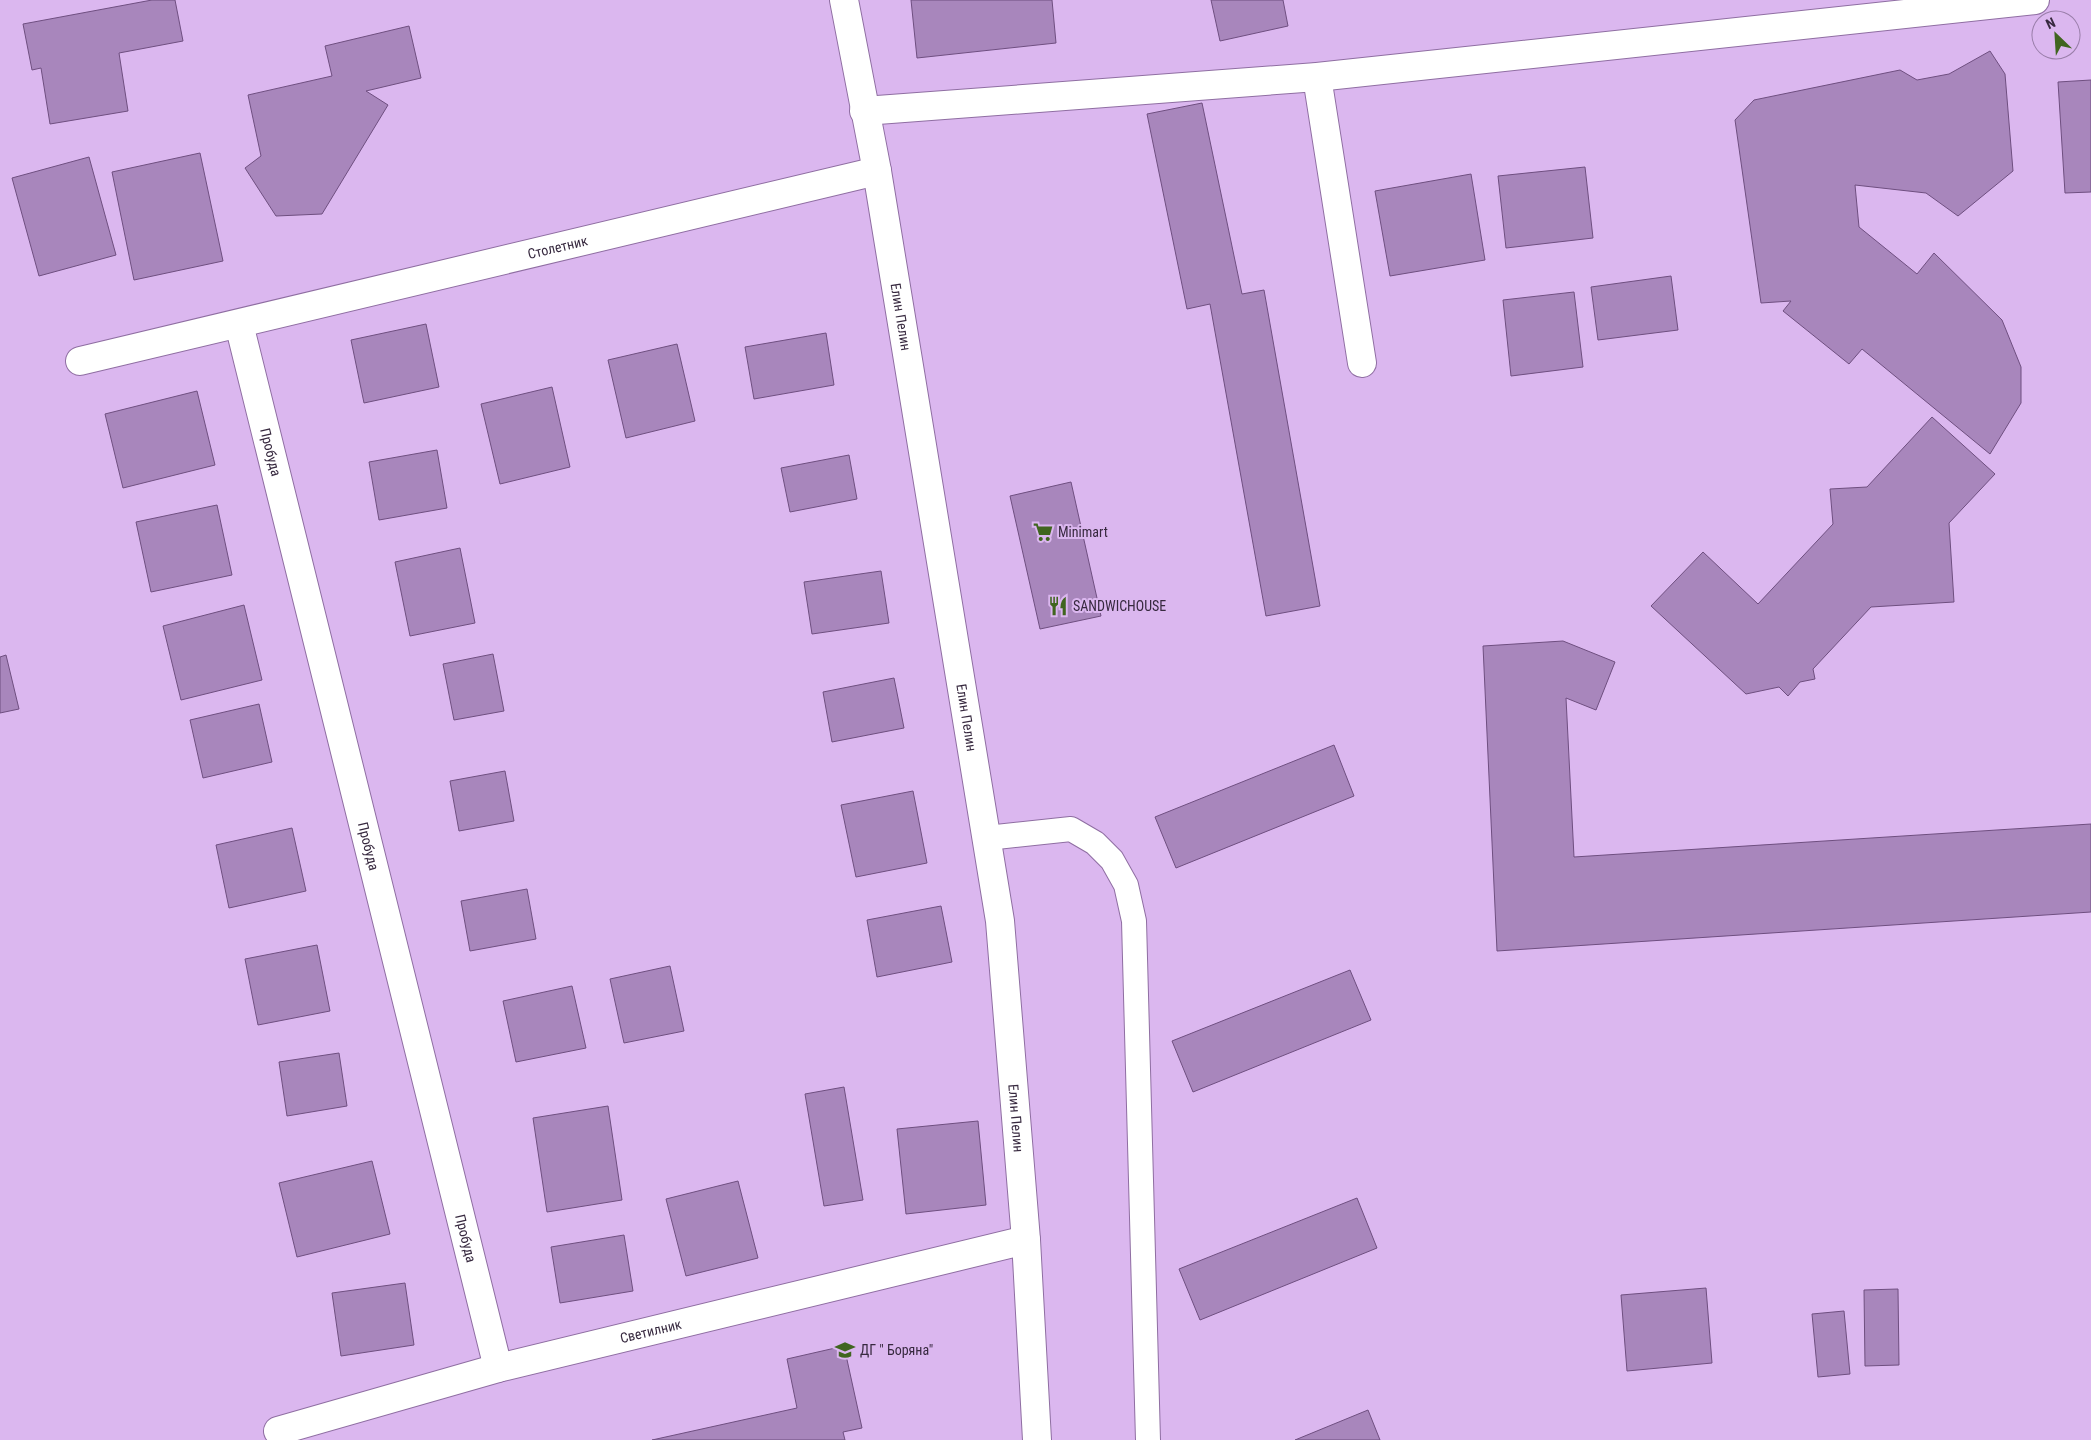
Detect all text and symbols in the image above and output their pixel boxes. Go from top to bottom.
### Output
north arrow [2031,10,2081,60]
text: N [2043,14,2058,32]
street label: Столетник [526,232,589,262]
street label: Елин Пелин [888,282,914,352]
street label: Пробуда [257,426,284,478]
supermarket icon: Minimart [1032,521,1054,543]
place label: Minimart [1058,524,1108,540]
restaurant icon: SANDWICHOUSE [1047,595,1069,617]
place label: SANDWICHOUSE [1073,598,1166,614]
street label: Елин Пелин [953,683,980,753]
street label: Пробуда [355,820,382,872]
street label: Елин Пелин [1005,1083,1027,1153]
street label: Пробуда [452,1213,479,1264]
street label: Светилник [618,1316,683,1346]
school or university icon: ДГ " Боряна" [834,1339,856,1361]
place label: ДГ " Боряна" [860,1342,933,1358]

